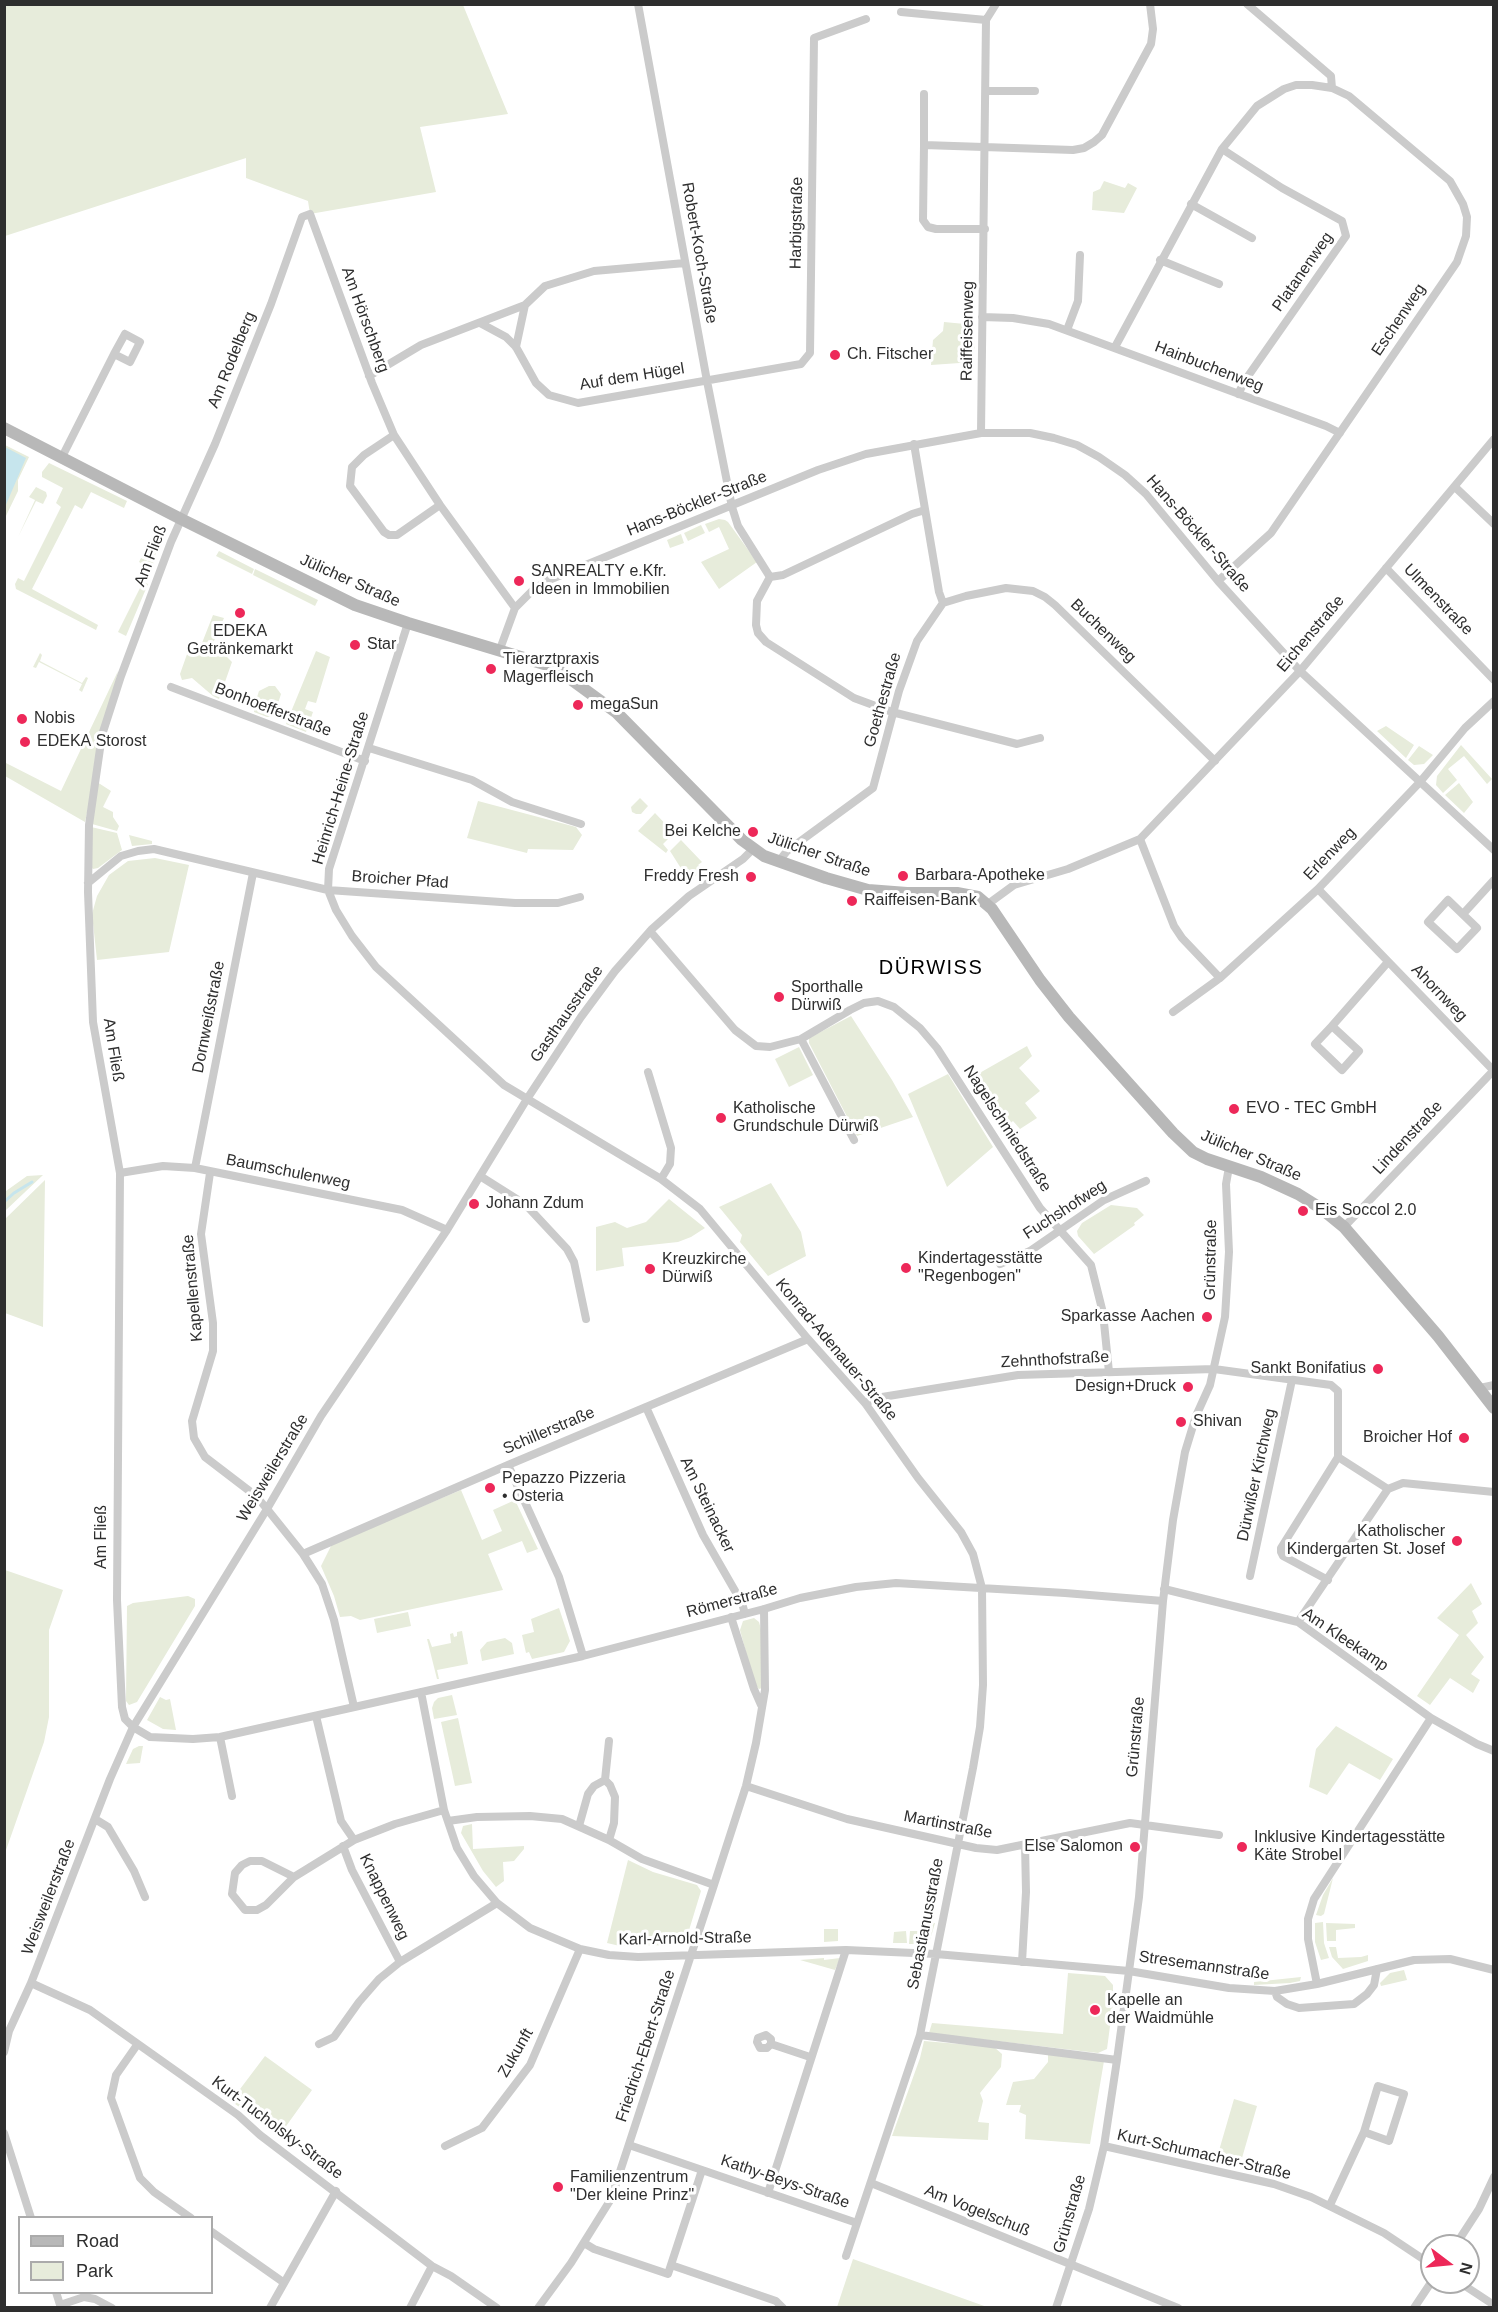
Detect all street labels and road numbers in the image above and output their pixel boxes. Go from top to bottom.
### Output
street label: Harbigstraße [787,177,807,269]
street label: Robert-Koch-Straße [677,181,721,325]
street label: Platanenweg [1269,229,1337,315]
street label: Am Hörschberg [337,264,393,376]
street label: Eschenweg [1368,280,1430,360]
street label: Raiffeisenweg [958,281,978,381]
street label: Am Rodelberg [204,309,260,411]
street label: Hainbuchenweg [1152,337,1266,397]
street label: Auf dem Hügel [578,359,686,395]
street label: Hans-Böckler-Straße [624,467,770,541]
street label: Hans-Böckler-Straße [1142,471,1254,597]
street label: Am Fließ [131,523,171,589]
street label: Jülicher Straße [297,550,403,612]
street label: Ulmenstraße [1399,560,1477,640]
street label: Eichenstraße [1273,592,1349,676]
street label: Buchenweg [1066,595,1140,667]
street label: Goethestraße [860,650,906,750]
street label: Bonhoefferstraße [212,679,334,741]
street label: Heinrich-Heine-Straße [309,709,373,867]
street label: Erlenweg [1300,823,1360,885]
street label: Jülicher Straße [765,828,873,882]
street label: Broicher Pfad [351,867,449,893]
street label: Dornweißstraße [189,959,229,1075]
street label: Ahornweg [1407,960,1471,1026]
street label: Gasthausstraße [526,962,608,1066]
street label: Am Fließ [99,1017,127,1083]
street label: Nagelschmiedstraße [959,1062,1055,1196]
street label: Lindenstraße [1369,1097,1447,1179]
street label: Jülicher Straße [1198,1126,1304,1186]
street label: Baumschulenweg [224,1151,352,1193]
street label: Fuchshofweg [1020,1176,1110,1244]
street label: Grünstraße [1201,1219,1221,1301]
street label: Kapellenstraße [179,1234,207,1342]
street label: Konrad-Adenauer-Straße [771,1275,901,1425]
street label: Zehnthofstraße [1000,1348,1110,1372]
street label: Schillerstraße [500,1403,598,1459]
street label: Dürwißer Kirchweg [1234,1407,1280,1543]
street label: Weisweilerstraße [233,1411,313,1525]
street label: Am Steinacker [676,1454,738,1556]
street label: Am Fließ [92,1505,112,1569]
street label: Römerstraße [684,1580,780,1622]
street label: Am Kleekamp [1298,1604,1392,1676]
street label: Grünstraße [1123,1696,1149,1778]
street label: Martinstraße [902,1807,994,1843]
street label: Weisweilerstraße [18,1836,80,1958]
street label: Knappenweg [355,1851,413,1943]
street label: Sebastianusstraße [904,1857,948,1991]
street label: Karl-Arnold-Straße [618,1928,752,1950]
street label: Stresemannstraße [1137,1947,1271,1985]
street label: Friedrich-Ebert-Straße [612,1967,680,2125]
street label: Zukunft [494,2025,538,2081]
street label: Kurt-Tucholsky-Straße [208,2072,346,2184]
street label: Kurt-Schumacher-Straße [1115,2126,1293,2184]
street label: Kathy-Beys-Straße [718,2151,852,2213]
street label: Grünstraße [1050,2172,1090,2256]
street label: Am Vogelschuß [921,2181,1033,2241]

